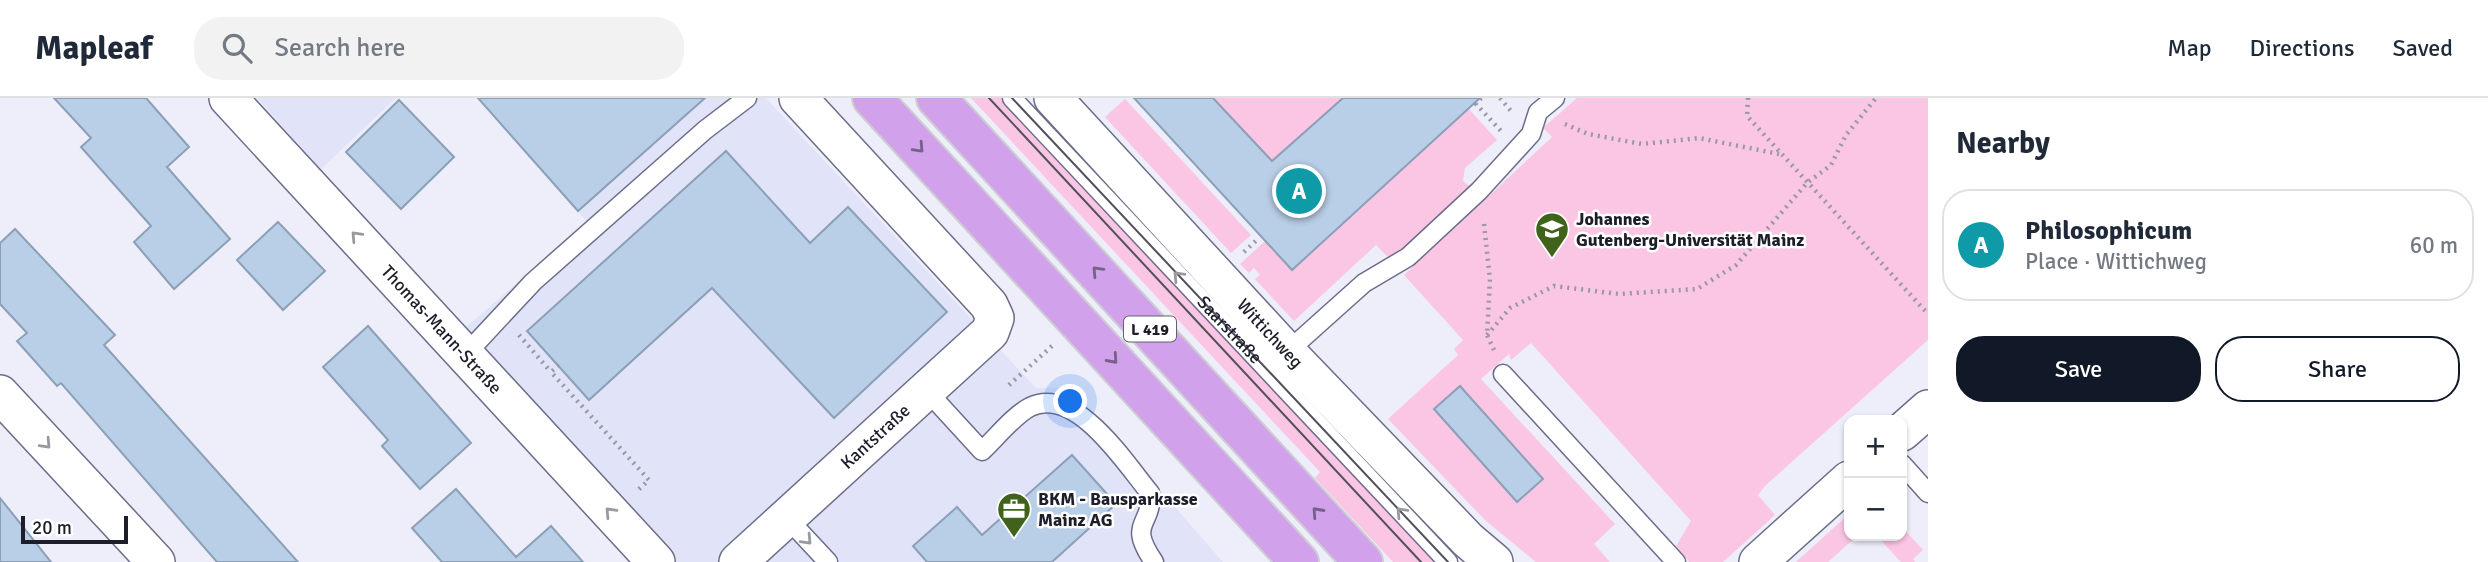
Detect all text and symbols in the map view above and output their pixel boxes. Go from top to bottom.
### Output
search box [194,17,684,80]
text: Mapleaf [35,28,152,69]
icon: search [218,29,256,67]
text: Search here [274,32,406,64]
text: Map [2167,33,2212,63]
text: Directions [2250,33,2355,63]
text: Saved [2393,33,2453,63]
text: Nearby [1956,125,2050,162]
one-way arrow [910,140,923,153]
pin: A [1276,165,1322,217]
place label: Johannes Gutenberg-Universität Mainz [1576,208,1804,251]
school or university icon: Johannes Gutenberg-Universität Mainz [1533,210,1571,259]
text: Philosophicum [2025,215,2192,247]
one-way arrow [352,231,364,244]
text: A [1974,231,1988,260]
text: 60 m [2410,231,2458,260]
text: Place · Wittichweg [2025,247,2207,276]
street label: Thomas-Mann-Straße [377,260,507,399]
one-way arrow [1092,266,1105,279]
one-way arrow [1173,271,1186,284]
street label: Saarstraße [1193,291,1267,368]
street label: Wittichweg [1232,294,1308,373]
road number: L 419 [1124,316,1176,342]
button: Save [1956,336,2201,402]
button: Share [2215,336,2460,402]
one-way arrow [1105,351,1118,364]
your location [1053,384,1087,418]
street label: Kantstraße [836,399,915,474]
map controls [1844,415,1907,541]
button: + [1844,415,1907,478]
one-way arrow [38,436,51,449]
button: − [1844,478,1907,541]
place label: BKM - Bausparkasse Mainz AG [1038,488,1198,531]
office icon: BKM - Bausparkasse Mainz AG [995,490,1033,539]
one-way arrow [605,507,618,520]
one-way arrow [1312,507,1325,520]
one-way arrow [1396,508,1409,521]
scale bar [21,513,128,545]
text: 20 m [32,516,72,540]
one-way arrow [799,532,812,545]

